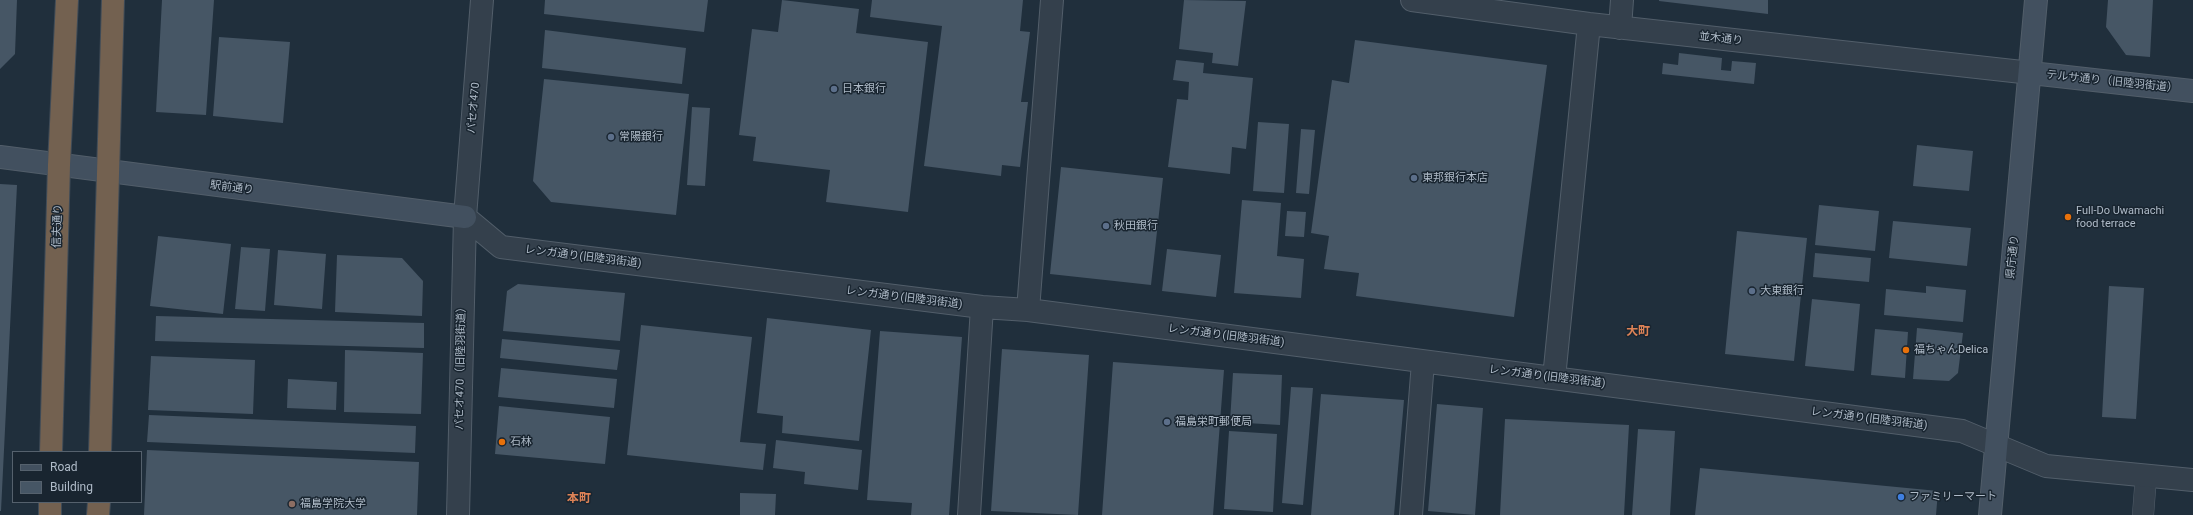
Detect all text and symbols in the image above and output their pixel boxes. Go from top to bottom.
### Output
street label: 並木通り [1698,30,1744,48]
street label: テルサ通り（旧陸羽街道） [2046,69,2178,95]
street label: パセオ470 [465,82,483,134]
place label: 日本銀行 [842,82,886,96]
marker: 日本銀行 [829,84,839,94]
place label: 常陽銀行 [619,130,663,144]
marker: 常陽銀行 [606,132,616,142]
place label: 東邦銀行本店 [1422,171,1488,185]
marker: 東邦銀行本店 [1409,173,1419,183]
street label: 駅前通り [209,179,255,197]
street label: 信夫通り [51,204,65,248]
place label: Full-Do Uwamachi food terrace [2076,204,2164,230]
marker: Full-Do Uwamachi food terrace [2063,212,2073,222]
place label: 秋田銀行 [1114,219,1158,233]
marker: 秋田銀行 [1101,221,1111,231]
street label: 県庁通り [2004,234,2022,280]
street label: レンガ通り(旧陸羽街道) [524,243,642,271]
street label: レンガ通り(旧陸羽街道) [845,284,963,312]
place label: 大東銀行 [1760,284,1804,298]
marker: 大東銀行 [1747,286,1757,296]
street label: パセオ470（旧陸羽街道） [453,302,469,430]
street label: レンガ通り(旧陸羽街道) [1167,322,1285,350]
district label: 大町 [1626,325,1650,339]
place label: 福ちゃんDelica [1914,343,1988,357]
marker: 福ちゃんDelica [1901,345,1911,355]
street label: レンガ通り(旧陸羽街道) [1488,363,1606,391]
street label: レンガ通り(旧陸羽街道) [1810,405,1928,433]
place label: 福島栄町郵便局 [1175,415,1252,429]
marker: 福島栄町郵便局 [1162,417,1172,427]
place label: 石林 [510,435,532,449]
marker: 石林 [497,437,507,447]
legend [12,451,142,503]
text: Road [50,460,78,474]
text: Building [50,480,93,494]
place label: ファミリーマート [1909,490,1997,504]
district label: 本町 [567,492,591,506]
marker: ファミリーマート [1896,492,1906,502]
place label: 福島学院大学 [300,497,366,511]
marker: 福島学院大学 [287,499,297,509]

